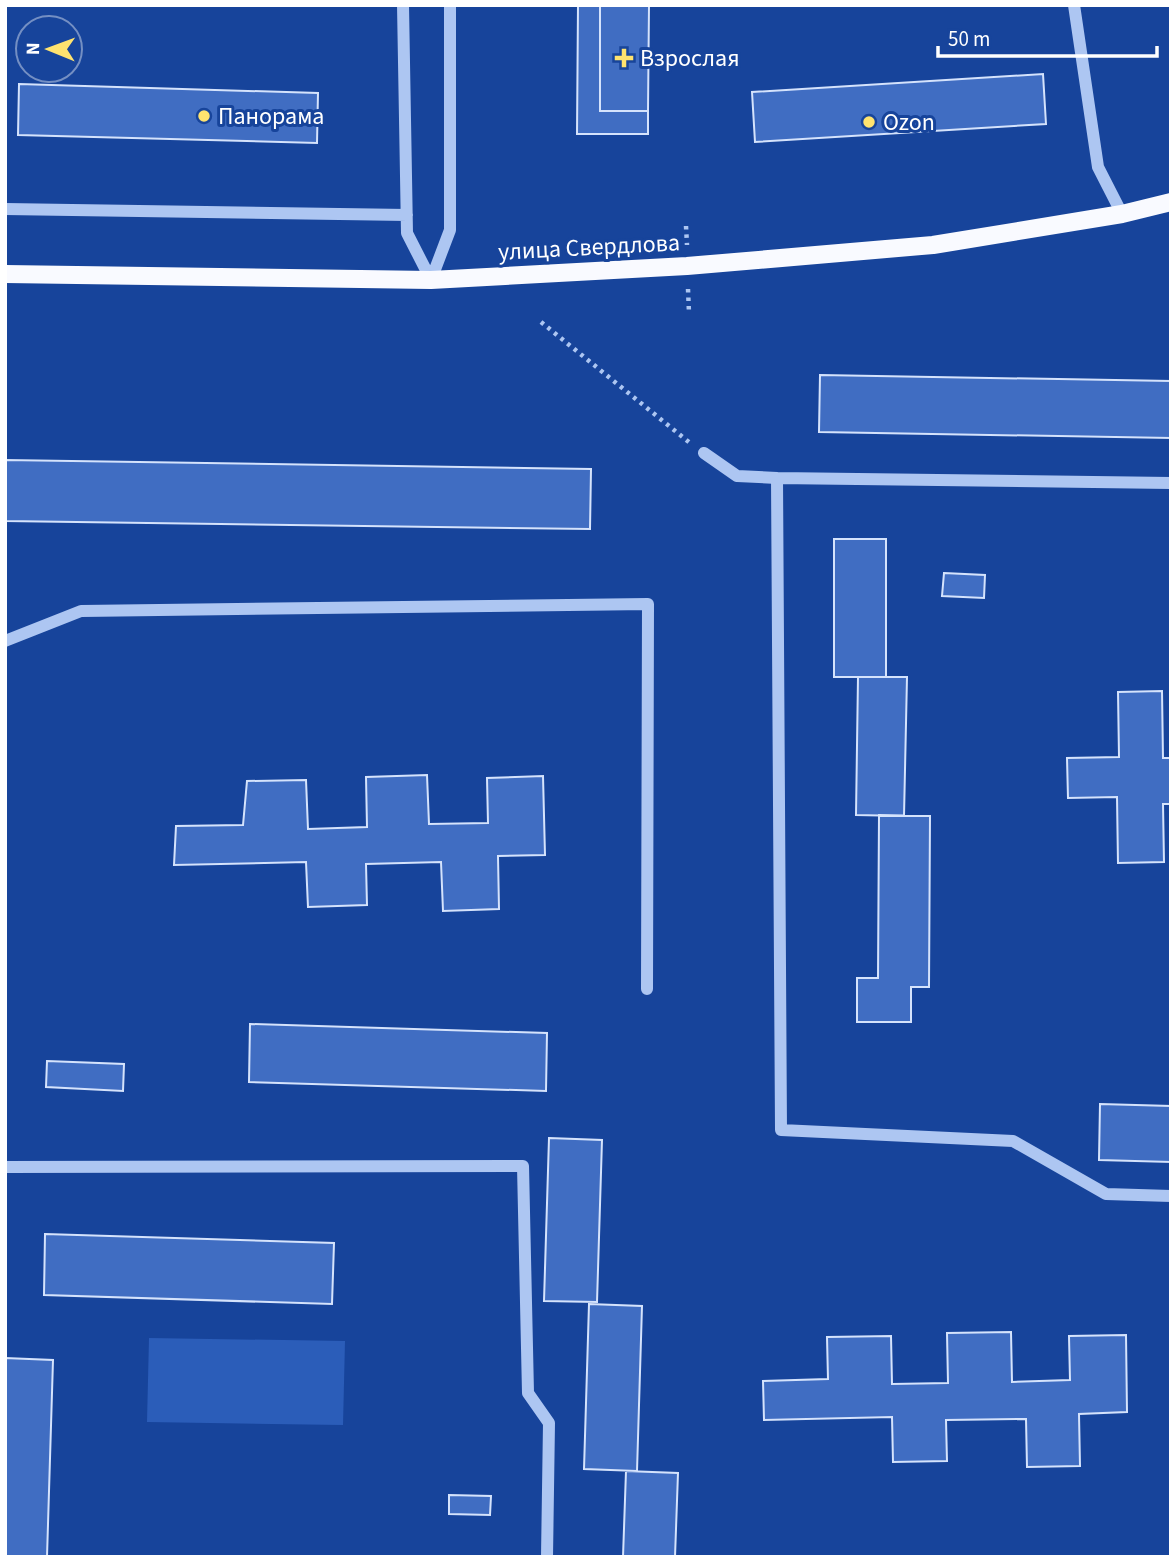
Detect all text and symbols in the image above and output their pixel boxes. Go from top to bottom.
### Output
north arrow [14,14,84,84]
scale bar [938,14,1157,58]
text: 50 m [948,24,990,54]
place label: Взрослая [640,41,740,76]
text: N [20,42,47,55]
marker: Взрослая [614,48,634,68]
place label: Панорама [218,99,324,134]
place label: Ozon [883,105,935,140]
marker: Панорама [196,108,212,124]
marker: Ozon [861,114,877,130]
street label: улица Свердлова [497,225,681,270]

